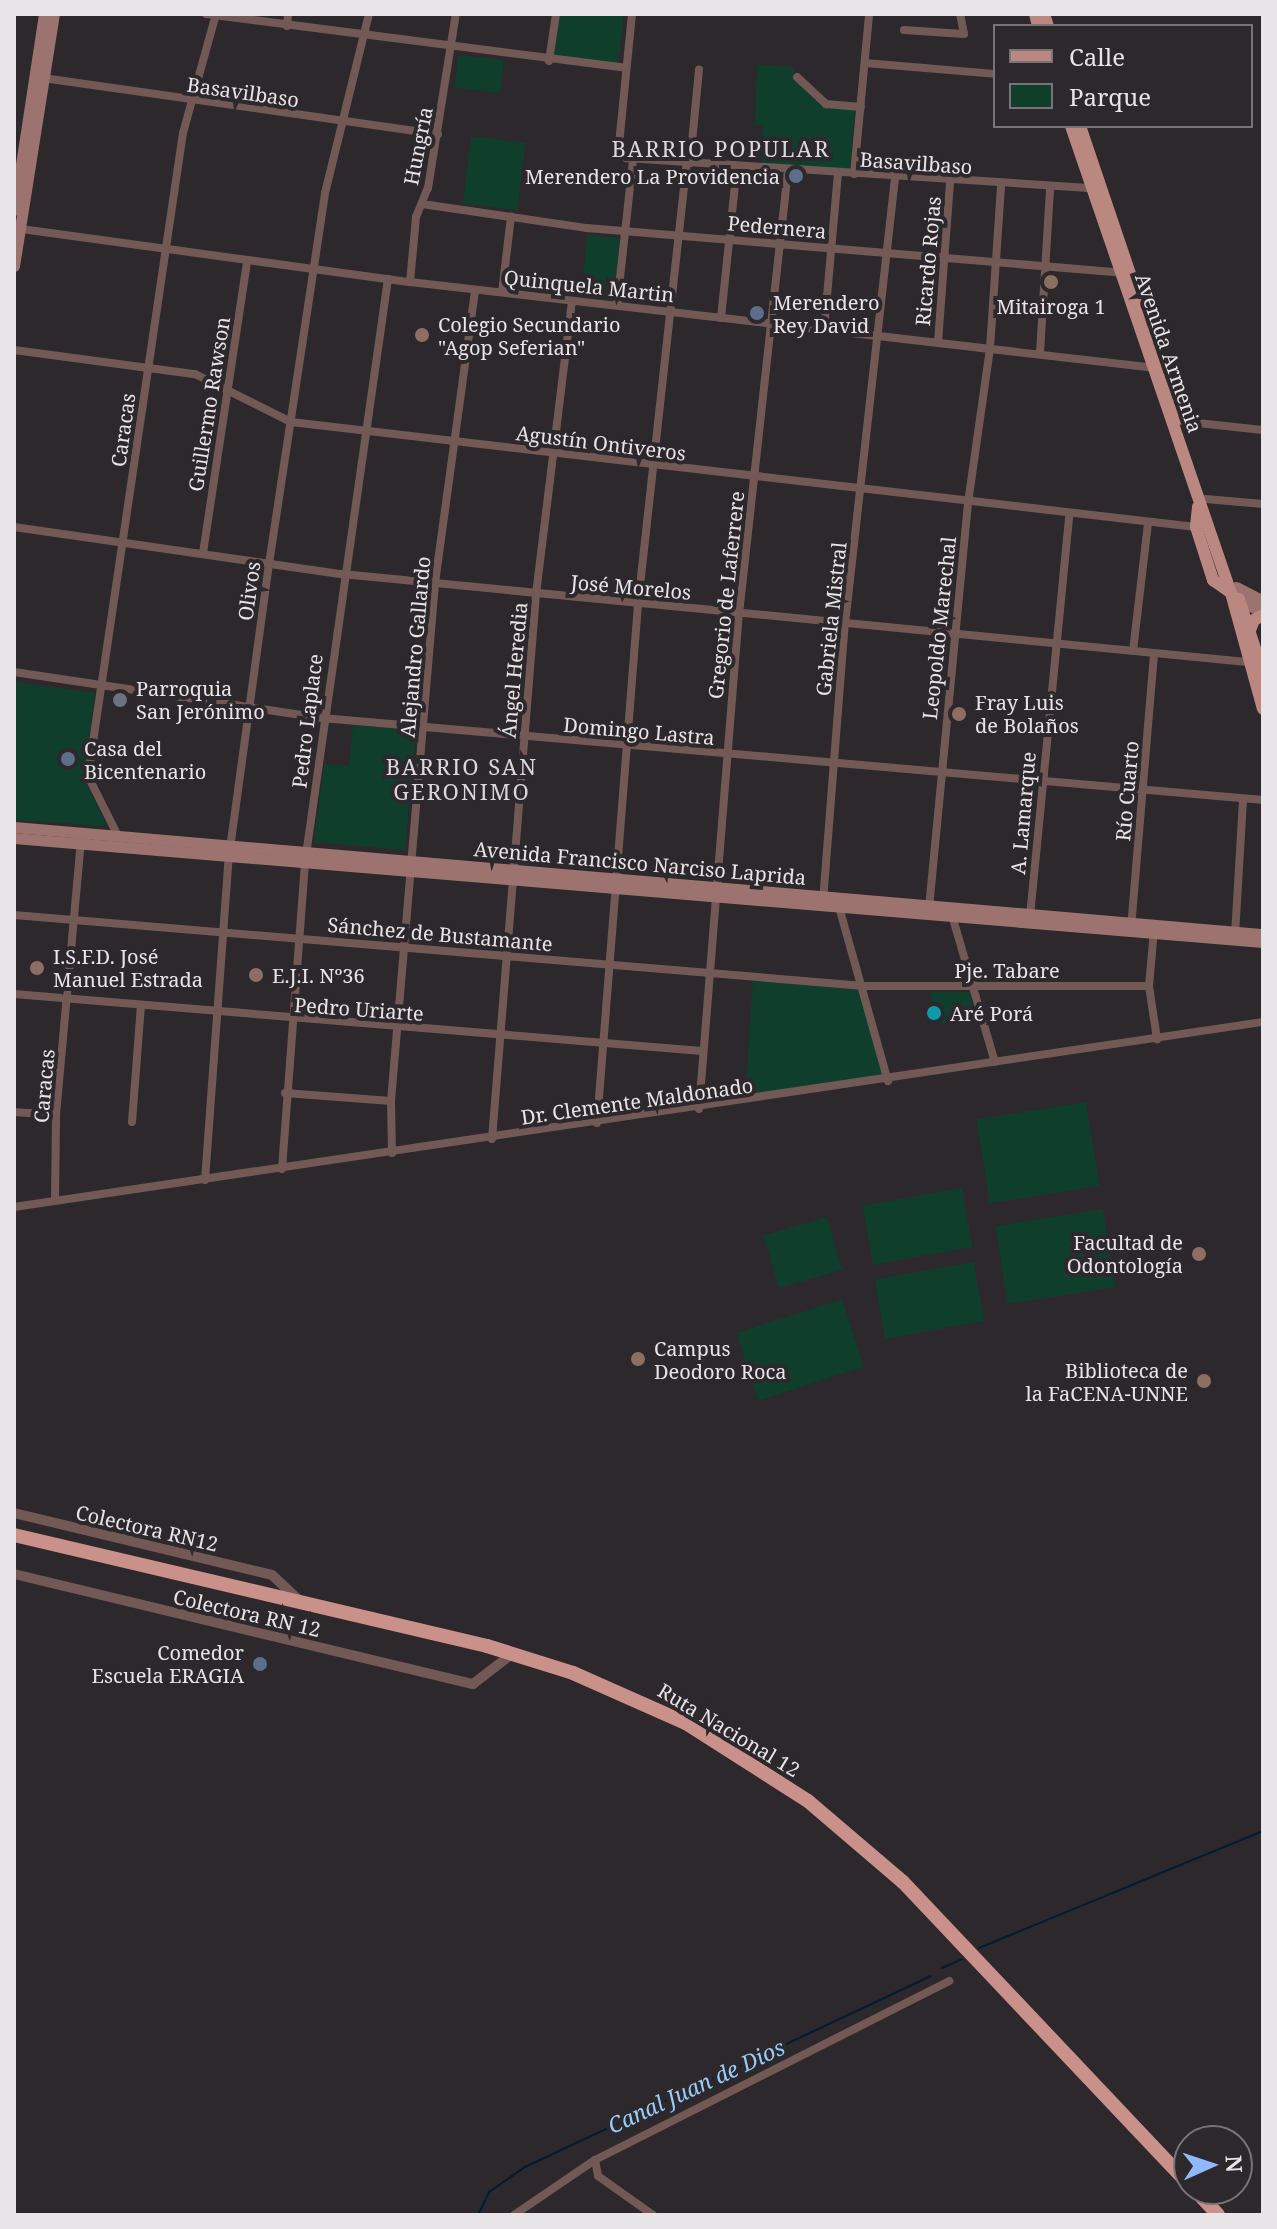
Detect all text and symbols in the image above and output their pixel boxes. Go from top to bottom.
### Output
legend [993,24,1253,128]
text: Calle [1069,40,1125,73]
street label: Basavilbaso [185,72,301,112]
text: Parque [1069,80,1151,113]
street label: Hungría [399,105,437,187]
district label: BARRIO POPULAR [612,136,830,162]
street label: Basavilbaso [859,147,973,179]
place label: Merendero La Providencia [525,164,780,188]
marker: Merendero La Providencia [787,167,805,185]
street label: Ricardo Rojas [910,195,946,327]
street label: Pedernera [727,211,827,243]
street label: Quinquela Martin [503,265,675,307]
street label: Avenida Armenia [1130,270,1208,436]
marker: Mitairoga 1 [1042,273,1060,291]
place label: Merendero Rey David [773,290,879,337]
place label: Mitairoga 1 [996,294,1106,318]
marker: Merendero Rey David [748,304,766,322]
place label: Colegio Secundario "Agop Seferian" [438,312,621,359]
street label: Guillermo Rawson [183,315,235,493]
marker: Colegio Secundario "Agop Seferian" [413,326,431,344]
street label: Caracas [106,392,140,468]
street label: Agustín Ontiveros [515,421,687,465]
street label: Gregorio de Laferrere [703,490,749,700]
street label: Leopoldo Marechal [917,535,961,721]
street label: Gabriela Mistral [811,541,851,697]
street label: Alejandro Gallardo [395,555,435,739]
street label: Olivos [233,560,265,622]
street label: José Morelos [570,570,692,604]
street label: Ángel Heredia [496,601,532,739]
street label: Pedro Laplace [287,652,327,790]
place label: Parroquia San Jerónimo [136,676,265,723]
place label: Fray Luis de Bolaños [975,690,1079,737]
marker: Parroquia San Jerónimo [111,691,129,709]
marker: Fray Luis de Bolaños [950,705,968,723]
street label: Domingo Lastra [562,712,716,750]
place label: Casa del Bicentenario [84,736,206,783]
street label: Río Cuarto [1111,740,1143,842]
marker: Casa del Bicentenario [59,750,77,768]
street label: A. Lamarque [1006,751,1040,875]
district label: BARRIO SAN GERONIMO [386,753,538,804]
street label: Avenida Francisco Narciso Laprida [473,837,807,889]
street label: Sánchez de Bustamante [326,912,554,956]
place label: I.S.F.D. José Manuel Estrada [53,944,203,991]
street label: Pje. Tabare [954,958,1060,982]
marker: I.S.F.D. José Manuel Estrada [28,959,46,977]
place label: E.J.I. Nº36 [272,963,365,987]
marker: E.J.I. Nº36 [247,966,265,984]
street label: Pedro Uriarte [293,993,425,1025]
place label: Aré Porá [950,1001,1033,1025]
marker: Aré Porá [925,1004,943,1022]
street label: Caracas [29,1048,59,1124]
street label: Dr. Clemente Maldonado [519,1073,755,1129]
place label: Facultad de Odontología [1067,1230,1183,1277]
marker: Facultad de Odontología [1190,1245,1208,1263]
place label: Campus Deodoro Roca [654,1336,787,1383]
marker: Campus Deodoro Roca [629,1350,647,1368]
place label: Biblioteca de la FaCENA-UNNE [1025,1358,1188,1405]
marker: Biblioteca de la FaCENA-UNNE [1195,1372,1213,1390]
street label: Colectora RN12 [73,1500,221,1556]
street label: Colectora RN 12 [171,1584,323,1642]
place label: Comedor Escuela ERAGIA [92,1640,244,1687]
marker: Comedor Escuela ERAGIA [251,1655,269,1673]
street label: Ruta Nacional 12 [654,1678,804,1782]
water label: Canal Juan de Dios [603,2033,789,2139]
north arrow [1173,2125,1253,2205]
text: N [1220,2154,1250,2173]

